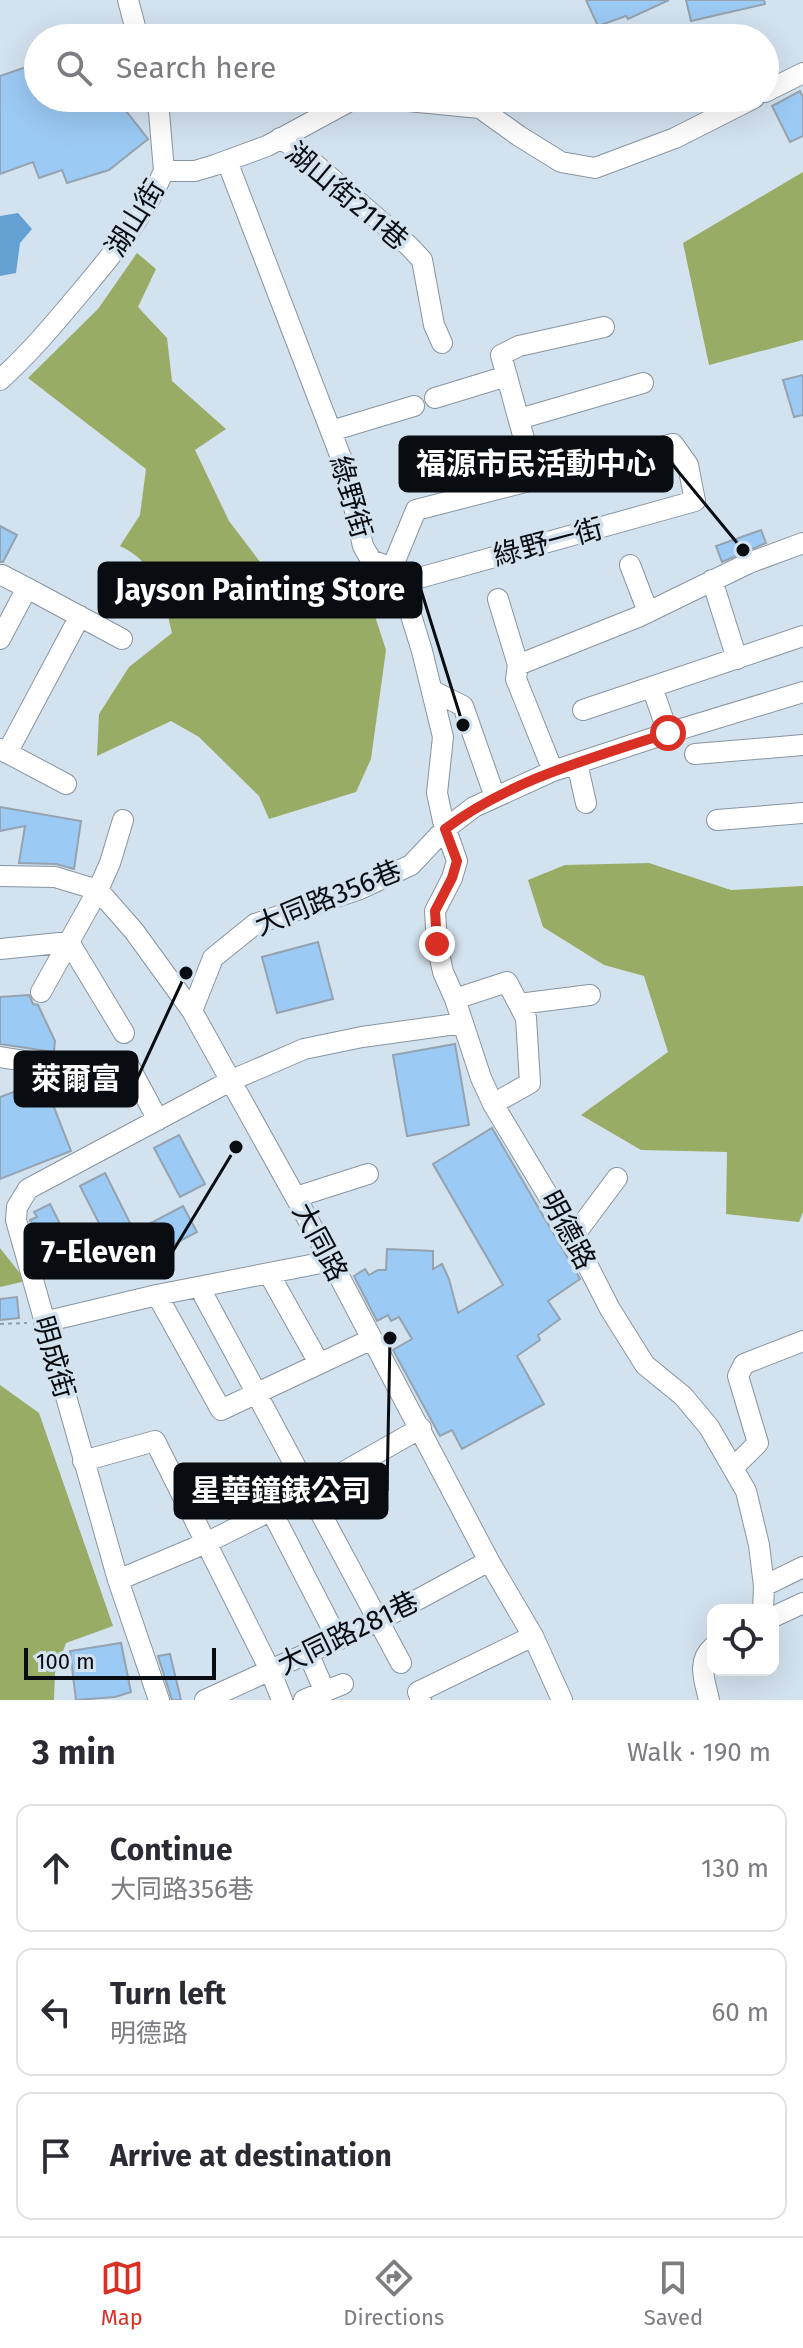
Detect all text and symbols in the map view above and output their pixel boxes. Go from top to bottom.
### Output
search box [24,24,779,112]
icon: search [52,46,96,90]
text: Search here [116,50,276,86]
street label: 湖山街211巷 [279,135,415,257]
street label: 湖山街 [99,174,171,262]
callout: 福源市民活動中心 [400,437,672,491]
text: 福源市民活動中心 [416,446,656,482]
street label: 綠野街 [324,452,378,542]
street label: 綠野一街 [490,512,606,572]
callout: Jayson Painting Store [99,563,421,617]
text: Jayson Painting Store [114,572,405,608]
route start [650,715,686,751]
street label: 大同路356巷 [250,854,406,942]
route end [419,926,455,962]
callout: 萊爾富 [15,1052,137,1106]
text: 萊爾富 [31,1061,121,1097]
street label: 明德路 [534,1185,602,1275]
street label: 大同路 [286,1197,354,1287]
callout: 7-Eleven [25,1224,173,1278]
text: 7-Eleven [41,1234,157,1270]
street label: 明成街 [27,1312,81,1402]
callout: 星華鐘錶公司 [175,1464,387,1518]
text: 星華鐘錶公司 [191,1473,371,1509]
street label: 大同路281巷 [272,1585,424,1681]
map controls [707,1604,779,1676]
button: locate [707,1604,779,1676]
scale bar [24,1644,216,1680]
text: 100 m [36,1648,95,1675]
text: 3 min [32,1732,116,1773]
text: Walk · 190 m [627,1737,771,1768]
text: Continue [110,1832,233,1868]
icon: ahead [34,1846,78,1890]
text: 130 m [701,1853,769,1884]
text: 大同路356巷 [110,1874,254,1905]
text: Turn left [110,1976,226,2012]
icon: left [34,1990,78,2034]
text: 60 m [711,1997,769,2028]
text: 明德路 [110,2018,188,2049]
icon: arrive [34,2134,78,2178]
text: Arrive at destination [110,2138,392,2174]
tab: Map [100,2256,144,2331]
tab: Directions [343,2256,444,2331]
tab: Saved [644,2256,703,2331]

